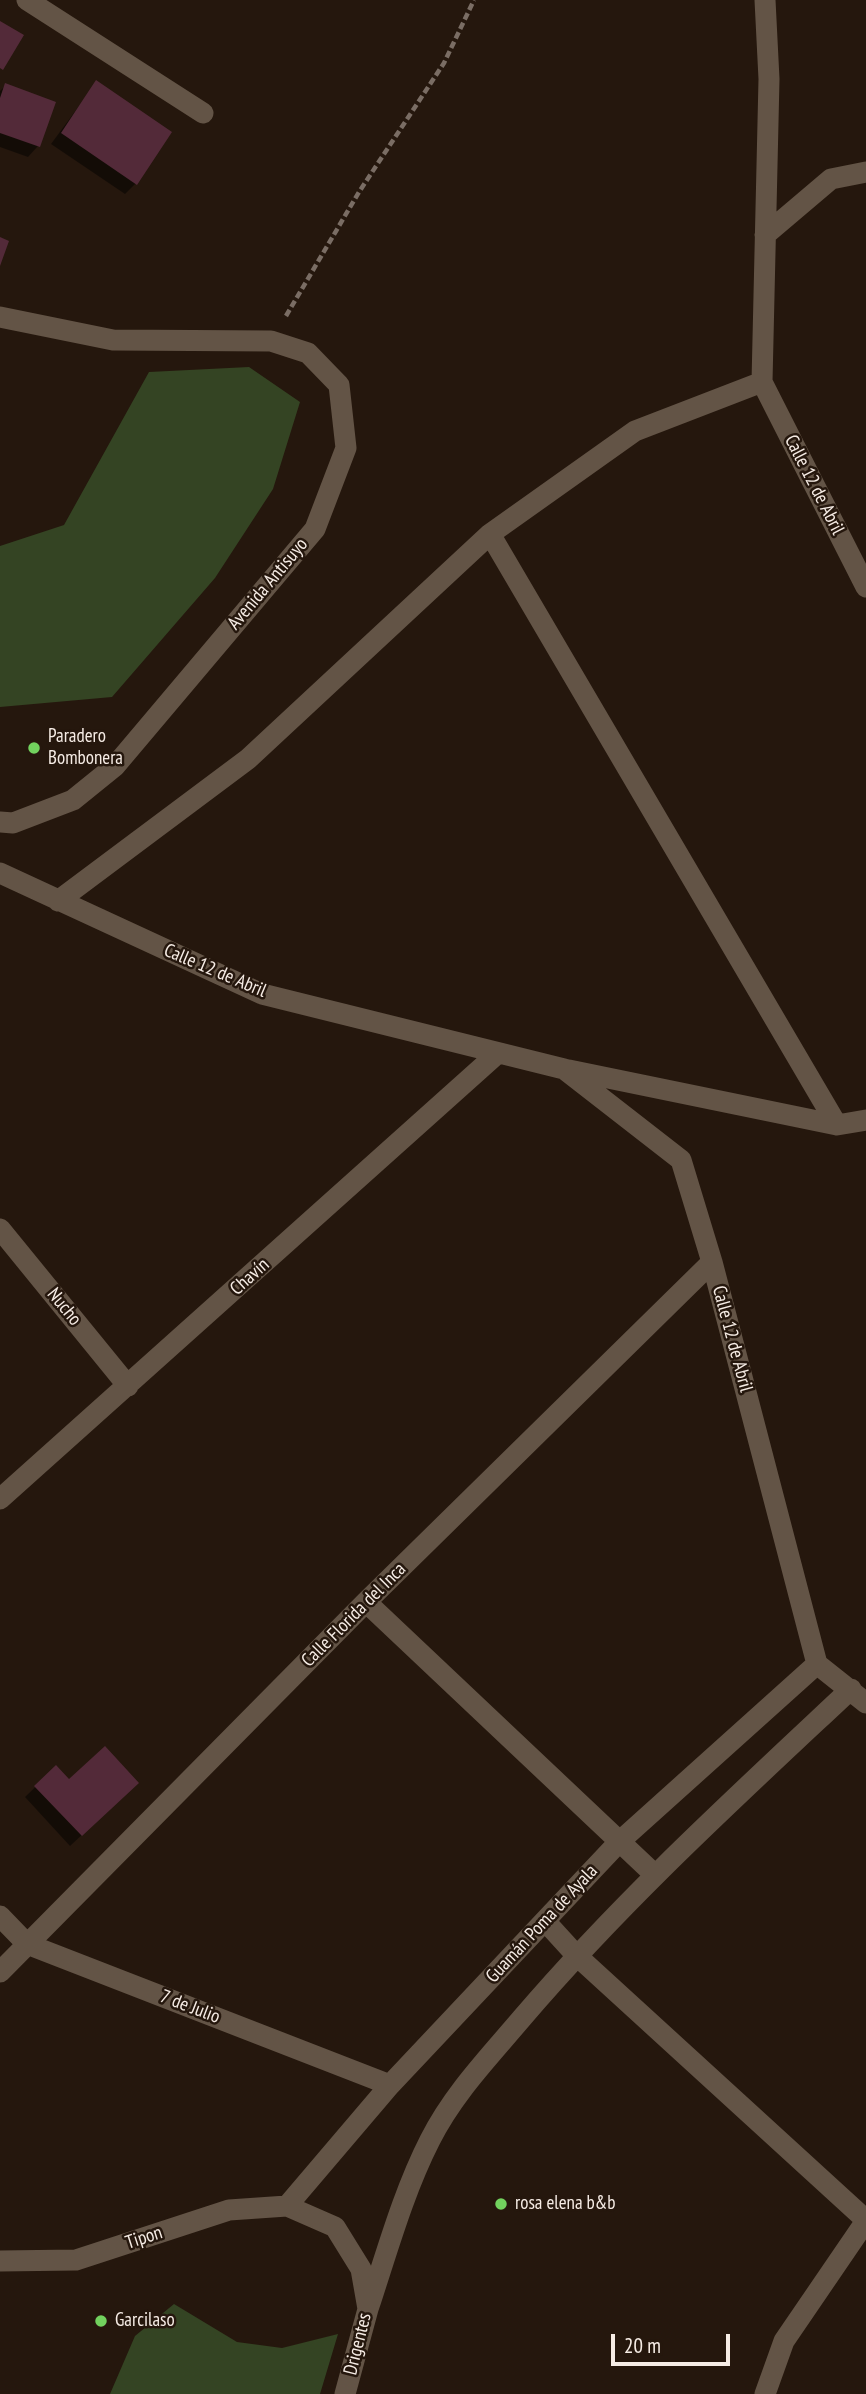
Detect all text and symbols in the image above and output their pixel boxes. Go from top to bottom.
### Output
street label: Calle 12 de Abril [779,431,849,539]
street label: Avenida Antisuyo [223,534,313,634]
place label: Paradero Bombonera [48,726,123,770]
marker: Paradero Bombonera [26,740,42,756]
street label: Calle 12 de Abril [160,939,270,1003]
street label: Chavín [226,1254,274,1300]
street label: Calle 12 de Abril [707,1283,757,1395]
street label: Nucho [42,1284,86,1330]
street label: Calle Florida del Inca [297,1558,411,1672]
street label: Guamán Poma de Ayala [481,1860,603,1988]
street label: 7 de Julio [157,1985,223,2029]
place label: rosa elena b&b [515,2193,616,2215]
marker: rosa elena b&b [493,2196,509,2212]
street label: Tipon [123,2221,165,2255]
place label: Garcilaso [115,2310,175,2332]
street label: Drigentes [339,2311,377,2377]
marker: Garcilaso [93,2313,109,2329]
scale bar [614,2320,733,2364]
text: 20 m [624,2332,661,2359]

